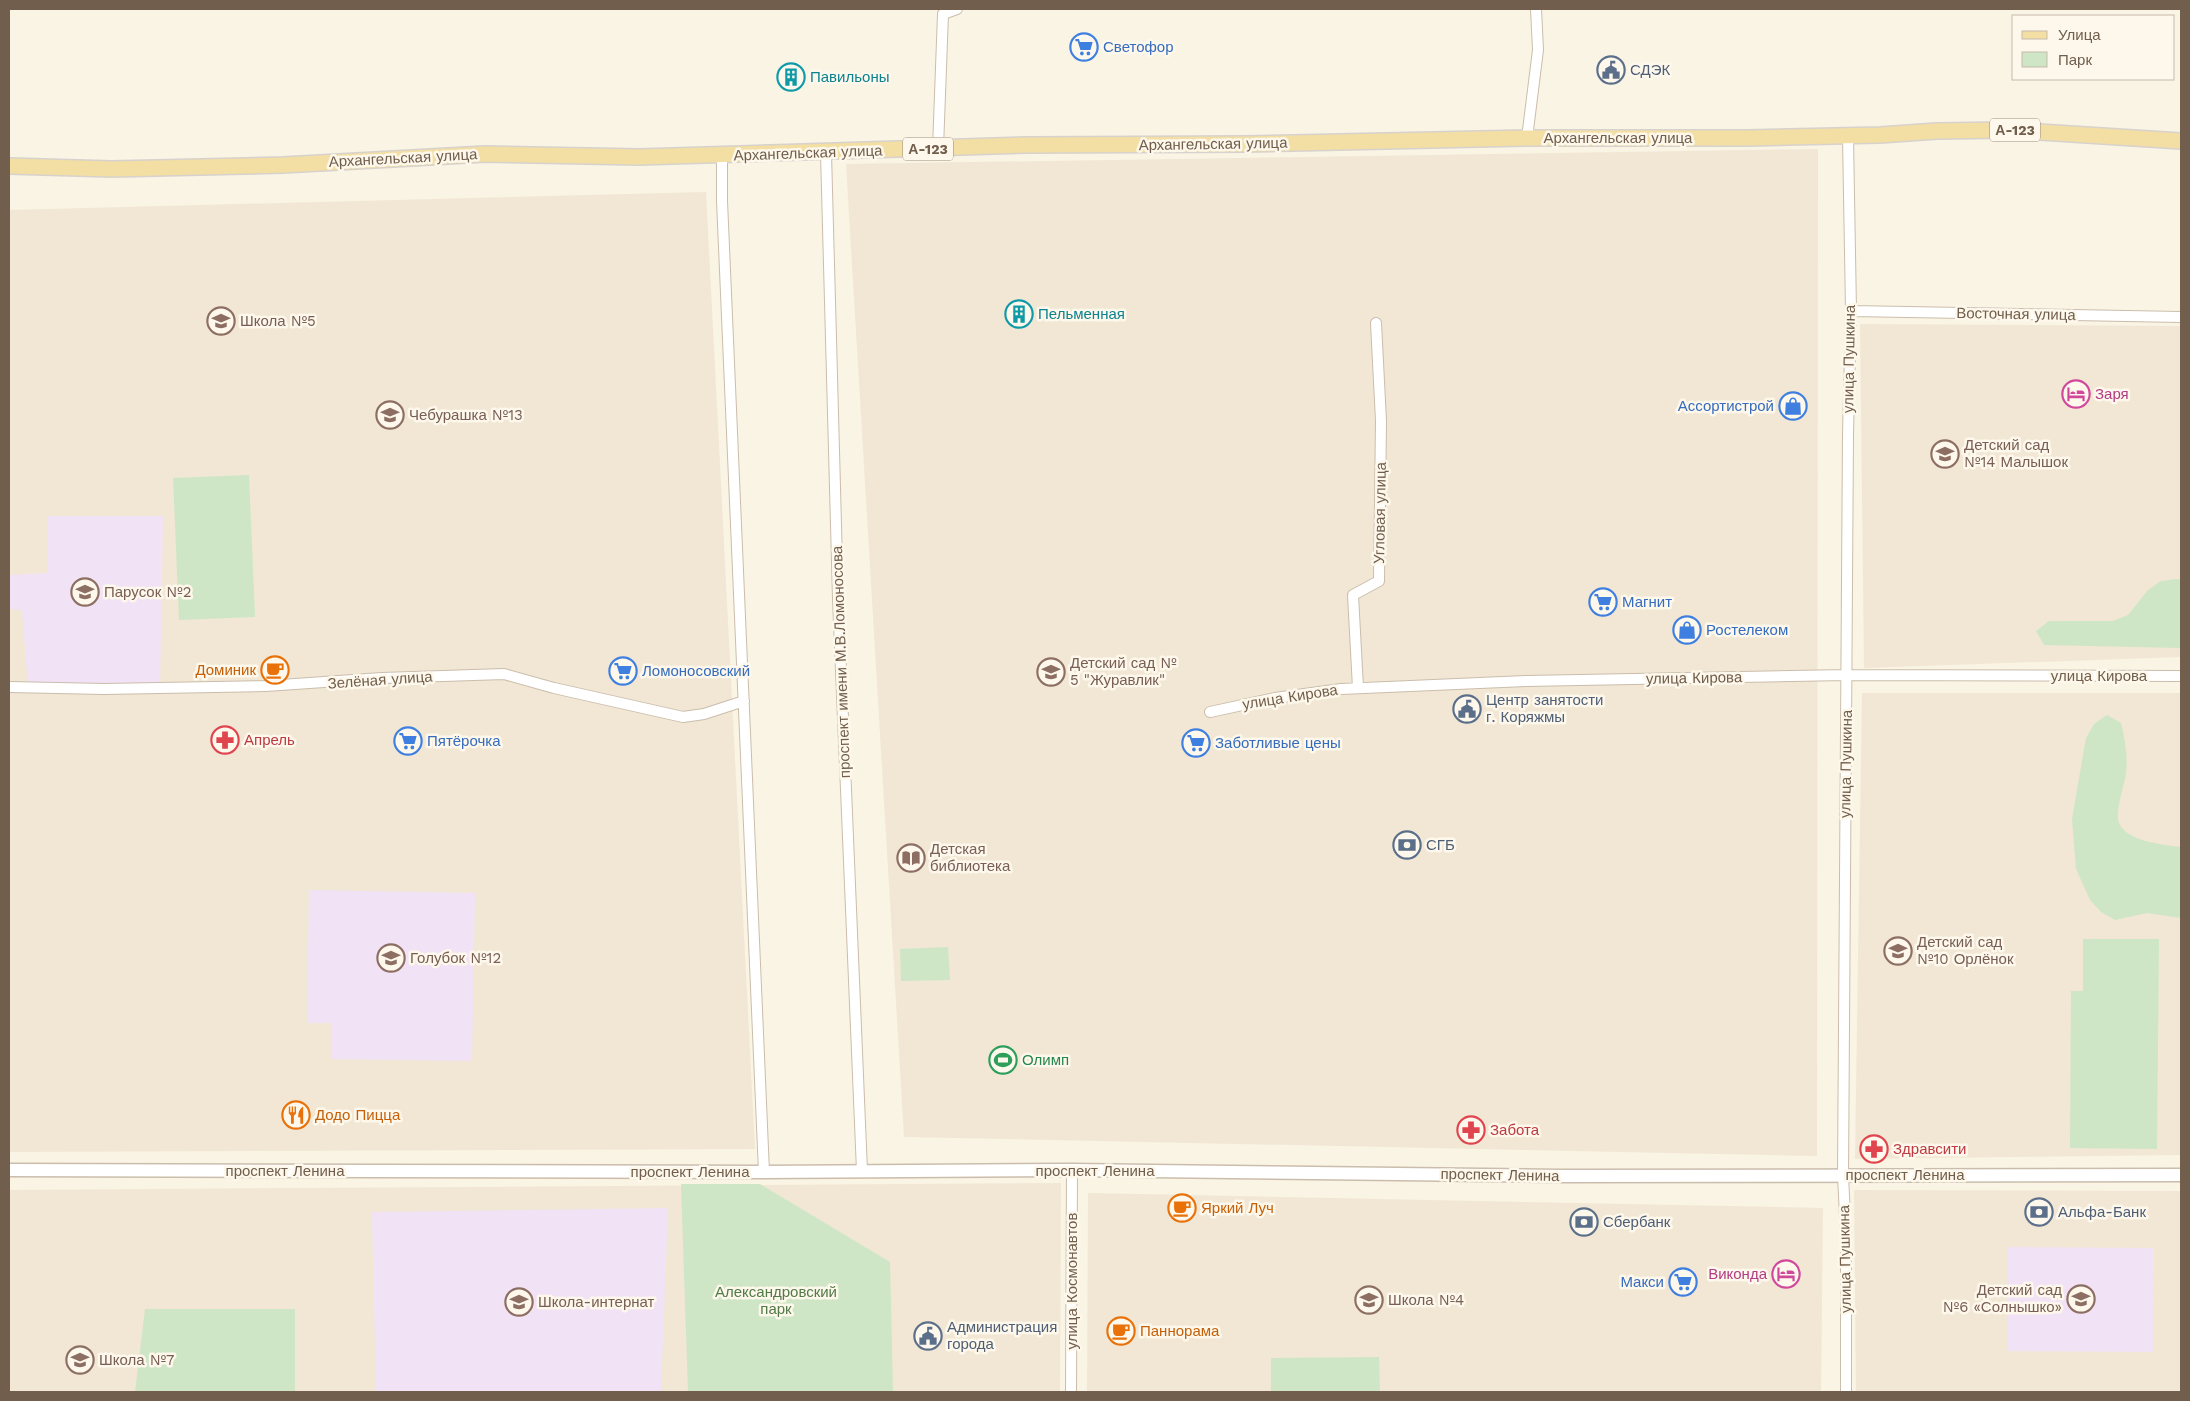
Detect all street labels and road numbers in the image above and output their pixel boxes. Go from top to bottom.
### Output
road number: А-123 [1990,118,2040,142]
street label: Архангельская улица [1544,129,1693,147]
street label: Архангельская улица [1138,134,1288,154]
road number: А-123 [903,138,953,160]
street label: Архангельская улица [733,141,883,165]
street label: Архангельская улица [328,145,478,171]
street label: улица Пушкина [1839,304,1859,413]
street label: Восточная улица [1956,304,2077,324]
street label: Угловая улица [1370,461,1390,564]
street label: проспект имени М.В.Ломоносова [828,545,854,778]
street label: Зелёная улица [327,667,434,693]
street label: улица Кирова [2051,667,2148,685]
street label: улица Кирова [1646,668,1743,688]
street label: улица Кирова [1241,680,1340,713]
street label: улица Пушкина [1836,709,1856,818]
street label: проспект Ленина [226,1162,345,1180]
street label: проспект Ленина [1036,1162,1155,1180]
street label: проспект Ленина [631,1163,750,1181]
street label: проспект Ленина [1440,1165,1560,1185]
street label: проспект Ленина [1846,1166,1965,1184]
street label: улица Пушкина [1835,1204,1855,1313]
street label: улица Космонавтов [1063,1213,1081,1349]

